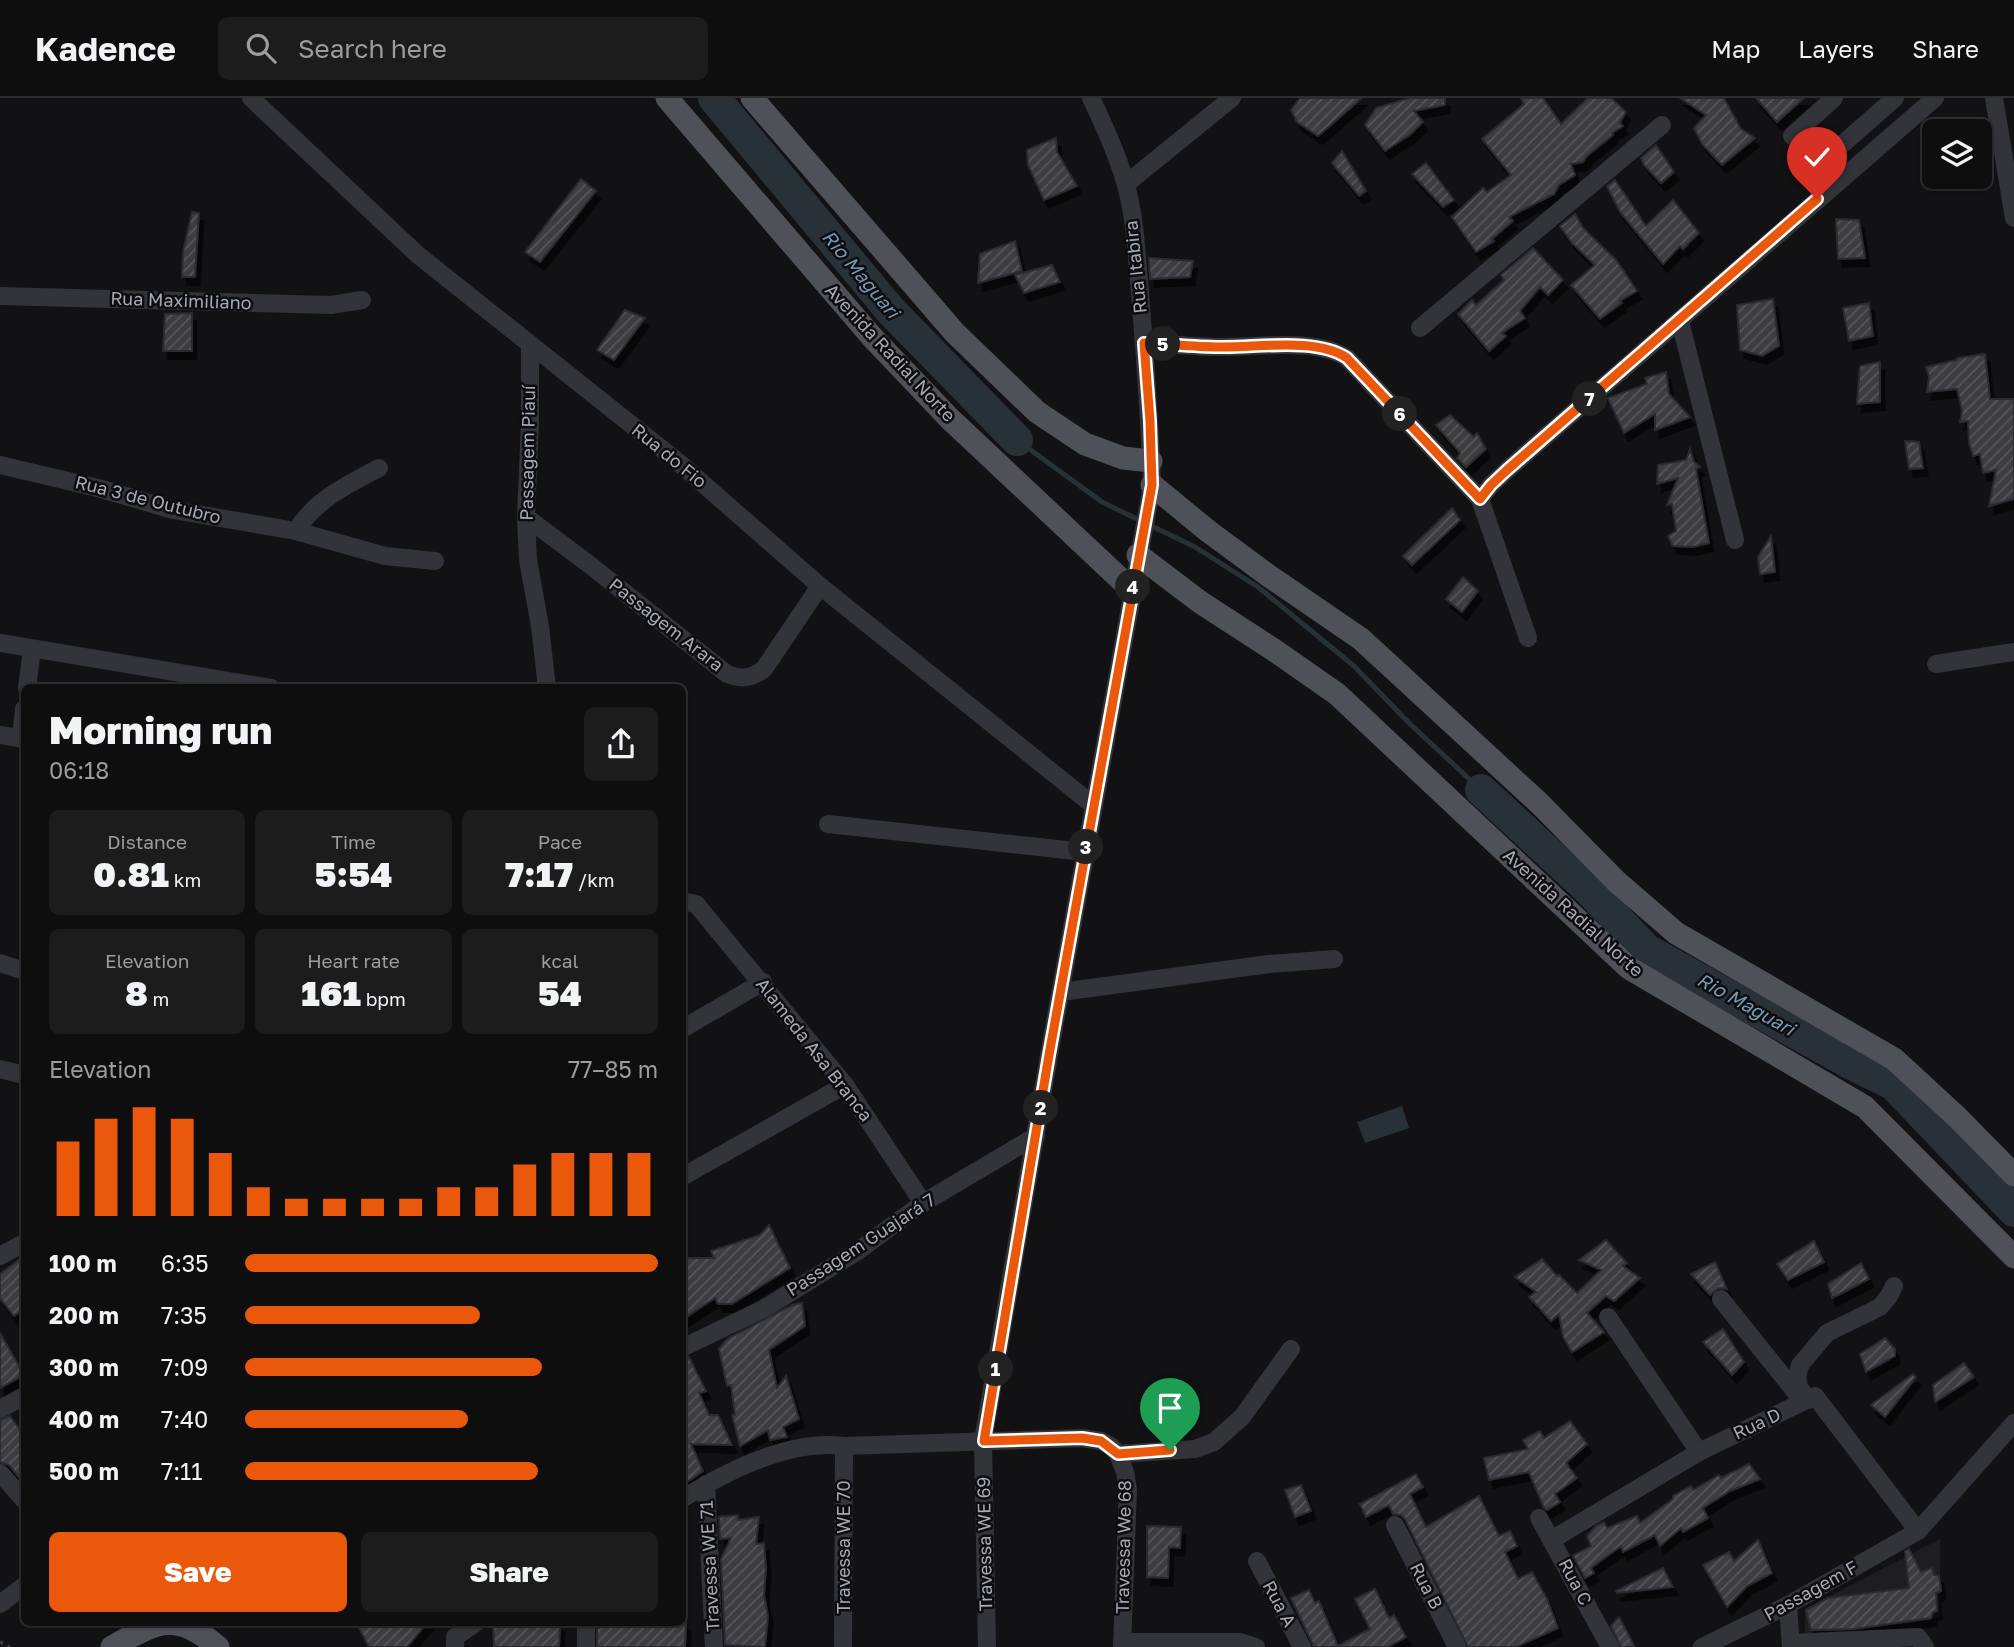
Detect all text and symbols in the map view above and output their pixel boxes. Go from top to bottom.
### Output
search box [218,17,708,80]
text: Kadence [35,29,176,68]
icon: search [242,29,280,67]
text: Search here [298,33,447,64]
text: Map [1711,34,1760,63]
text: Layers [1798,34,1874,63]
text: Share [1912,34,1979,63]
map controls [1922,119,1992,189]
button: layers [1922,119,1992,189]
pin [1787,127,1847,199]
icon: check [1798,138,1836,176]
street label: Rua Itabira [1119,220,1151,315]
water label: Rio Maguari [818,225,906,324]
street label: Avenida Radial Norte [821,279,960,426]
street label: Rua Maximiliano [110,287,252,313]
pin: 5 [1146,327,1180,362]
text: 5 [1157,332,1168,355]
pin: 7 [1572,382,1608,416]
street label: Passagem Piauí [515,384,539,521]
text: 7 [1584,387,1595,410]
pin: 6 [1382,396,1418,432]
text: 6 [1393,402,1406,425]
street label: Rua do Fio [628,418,712,492]
street label: Rua 3 de Outubro [73,470,223,528]
pin: 4 [1116,570,1150,604]
street label: Passagem Arara [605,573,728,676]
text: 4 [1127,575,1138,598]
text: Morning run [49,707,272,752]
button: share [584,707,658,781]
text: 06:18 [49,756,109,784]
text: Distance [107,830,187,853]
text: Time [331,830,376,853]
text: Pace [538,830,582,853]
pin: 3 [1068,830,1104,864]
text: 3 [1080,835,1091,858]
street label: Avenida Radial Norte [1499,844,1648,981]
text: 0.81 [93,853,169,895]
text: 5:54 [315,853,392,895]
text: 7:17 [505,853,573,895]
text: km [169,868,201,891]
text: /km [573,868,615,891]
text: Elevation [105,949,189,972]
text: Heart rate [307,949,400,972]
text: kcal [541,949,579,972]
water label: Rio Maguari [1694,967,1801,1041]
text: 8 [125,972,148,1014]
text: 161 [301,972,361,1014]
text: 54 [538,972,582,1014]
street label: Alameda Asa Branca [752,973,878,1126]
text: m [148,987,169,1010]
text: bpm [361,987,406,1010]
text: Elevation [49,1055,151,1083]
text: 77–85 m [568,1055,658,1083]
pin: 2 [1024,1090,1058,1126]
text: 2 [1035,1096,1046,1119]
street label: Passagem Guajará 7 [782,1188,939,1300]
text: 100 m [49,1249,117,1277]
text: 6:35 [161,1249,209,1277]
text: 200 m [49,1301,119,1329]
text: 7:35 [161,1301,207,1329]
pin: 1 [978,1352,1014,1386]
text: 300 m [49,1353,119,1381]
text: 7:09 [161,1353,208,1381]
text: 1 [991,1357,1000,1380]
pin [1140,1378,1200,1450]
icon: arrive [1151,1389,1189,1427]
street label: Rua D [1729,1403,1784,1444]
text: 400 m [49,1405,119,1433]
text: 7:40 [161,1405,208,1433]
text: 500 m [49,1457,119,1485]
text: 7:11 [161,1457,202,1485]
street label: Travessa WE 69 [972,1477,996,1612]
street label: Travessa WE 70 [832,1480,854,1614]
street label: Travessa We 68 [1111,1480,1135,1614]
street label: Travessa WE 71 [695,1500,723,1632]
button: Save [49,1532,347,1612]
button: Share [361,1532,658,1612]
street label: Rua C [1555,1554,1597,1609]
street label: Passagem F [1760,1555,1861,1625]
street label: Rua B [1406,1558,1448,1613]
street label: Rua A [1259,1577,1301,1631]

